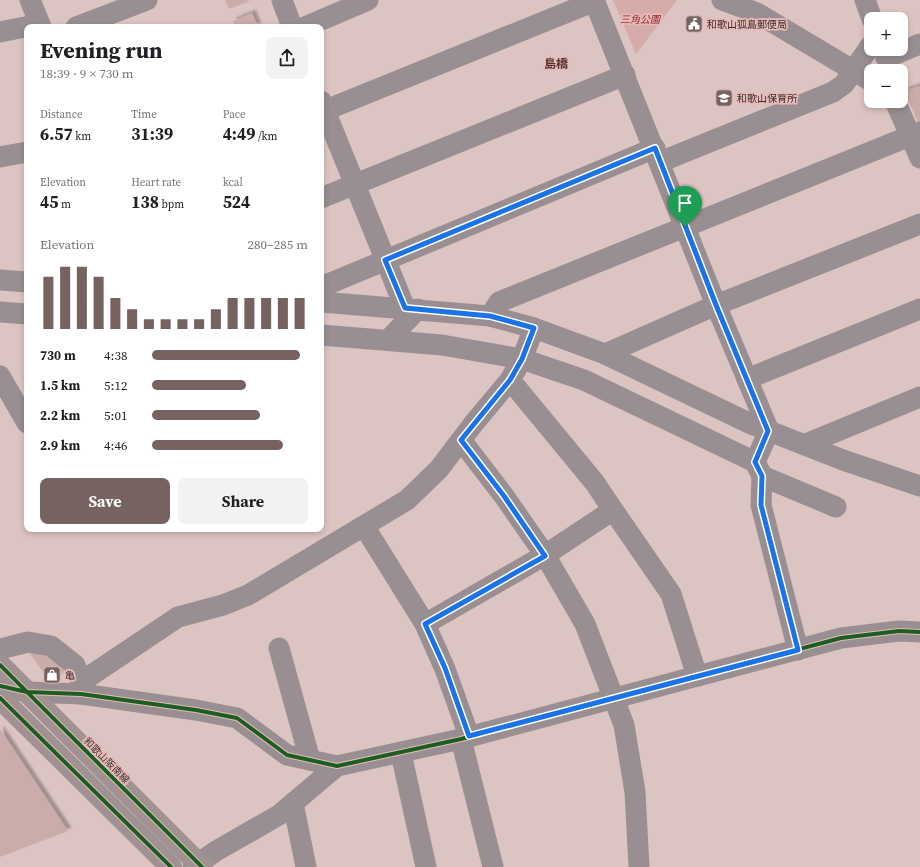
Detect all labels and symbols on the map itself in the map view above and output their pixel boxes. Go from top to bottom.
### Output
park label: 三角公園 [620,13,662,26]
public building icon: 和歌山狐島郵便局 [684,14,704,34]
place label: 和歌山狐島郵便局 [707,18,787,31]
district label: 島橋 [544,56,569,72]
school or university icon: 和歌山保育所 [714,88,734,108]
place label: 和歌山保育所 [737,92,797,105]
pin [668,186,702,227]
shop icon: 亀 [42,665,62,685]
place label: 亀 [65,669,75,682]
street label: 和歌山阪南線 [81,735,132,786]

